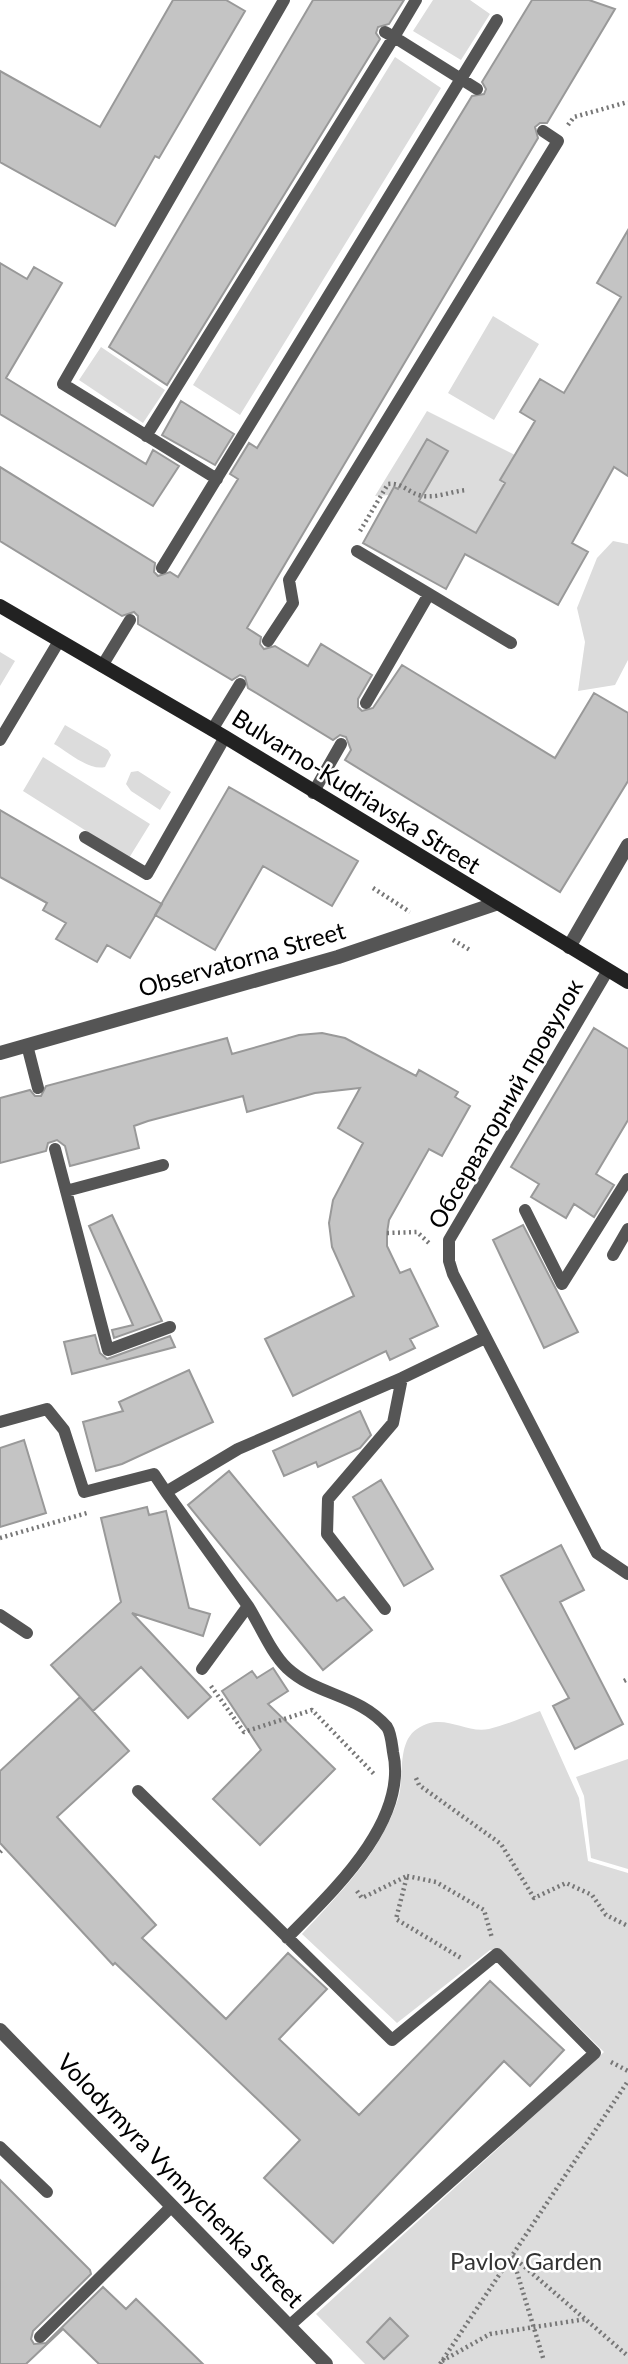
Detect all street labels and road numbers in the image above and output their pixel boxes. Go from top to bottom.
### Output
street label: Bulvarno-Kudriavska Street [227,702,487,879]
street label: Observatorna Street [135,915,349,1002]
street label: Обсерваторний провулок [421,973,588,1233]
street label: Volodymyra Vynnychenka Street [52,2047,310,2313]

